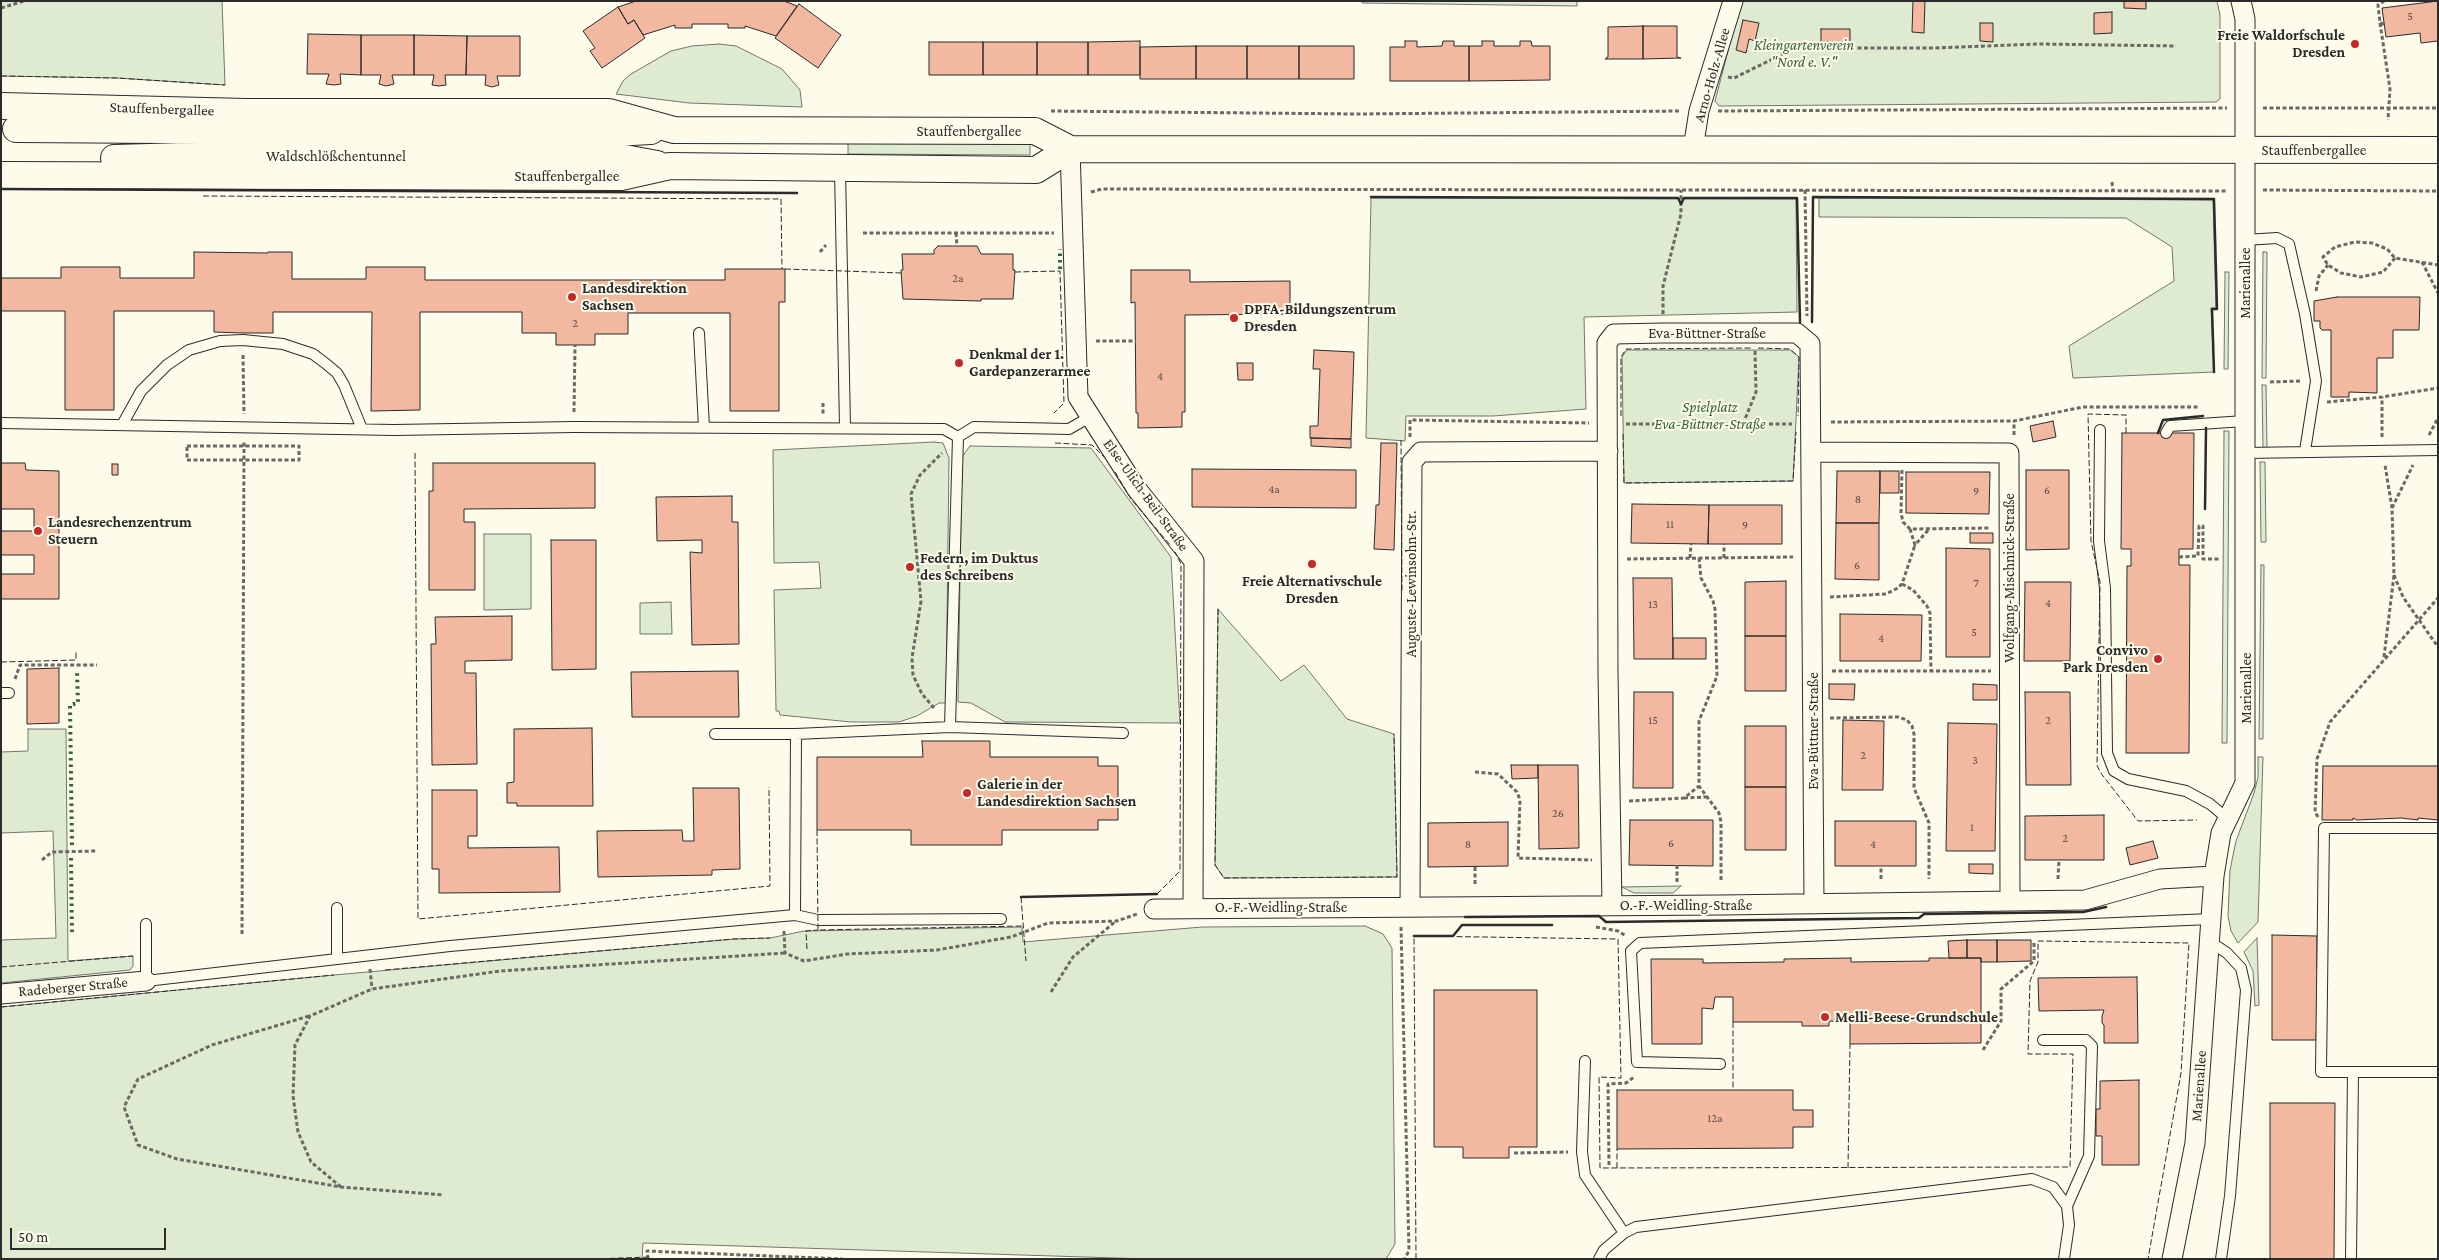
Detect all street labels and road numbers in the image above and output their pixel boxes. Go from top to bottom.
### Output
street label: Arno-Holz-Allee [1690,26,1734,124]
street label: Stauffenbergallee [109,98,215,120]
street label: Stauffenbergallee [917,122,1021,140]
street label: Stauffenbergallee [2262,141,2366,159]
street label: Waldschlößchentunnel [266,147,406,165]
street label: Stauffenbergallee [515,167,619,185]
street label: Marienallee [2236,247,2254,319]
street label: Eva-Büttner-Straße [1648,324,1766,342]
street label: Else-Ulich-Beil-Straße [1099,435,1193,555]
street label: Wolfgang-Mischnick-Straße [2000,493,2018,663]
street label: Auguste-Lewinsohn-Str. [1402,511,1420,657]
street label: Marienallee [2237,652,2255,724]
street label: Eva-Büttner-Straße [1804,672,1822,790]
street label: O.-F.-Weidling-Straße [1620,896,1752,914]
street label: O.-F.-Weidling-Straße [1215,898,1347,916]
street label: Radeberger Straße [18,973,128,1001]
street label: Marienallee [2188,1050,2210,1122]

